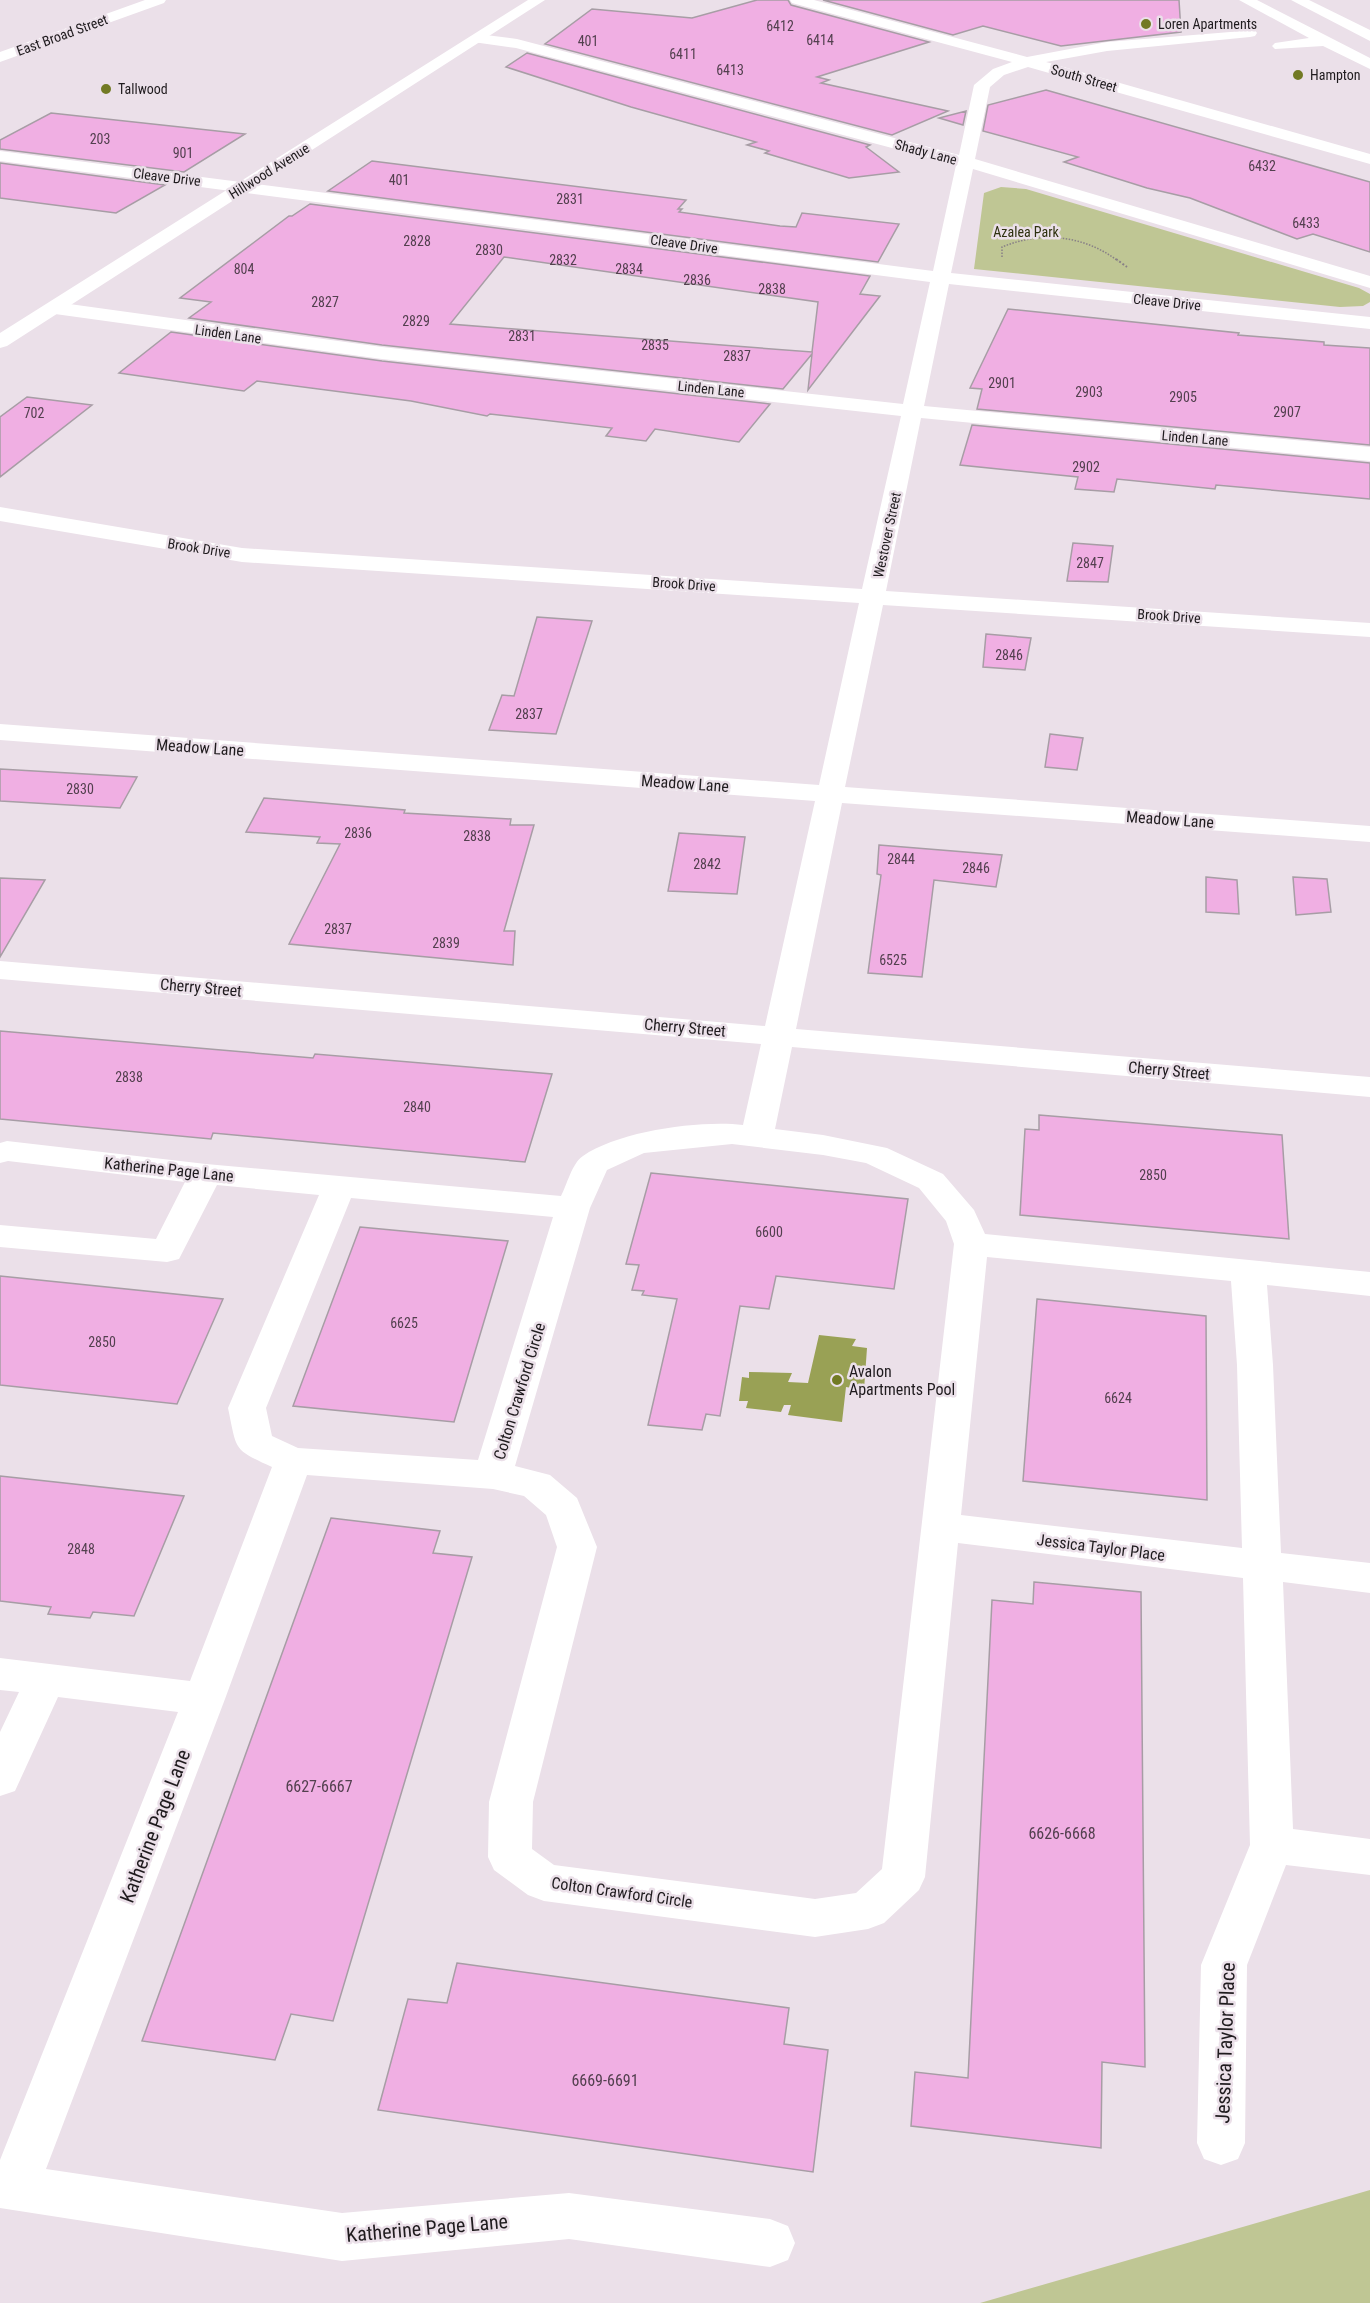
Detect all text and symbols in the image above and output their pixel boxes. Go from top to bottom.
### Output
street label: East Broad Street [14,11,110,59]
place label: Loren Apartments [1158,16,1257,32]
marker: Loren Apartments [1139,17,1153,31]
house number: 6412 [766,18,794,34]
house number: 6414 [806,32,834,48]
house number: 401 [578,33,598,49]
house number: 6411 [669,46,697,62]
street label: South Street [1049,61,1119,95]
house number: 6413 [716,62,744,78]
place label: Hampton [1310,67,1361,83]
marker: Hampton [1291,68,1305,82]
place label: Tallwood [118,81,168,97]
marker: Tallwood [99,82,113,96]
house number: 203 [90,131,110,147]
street label: Shady Lane [893,136,959,168]
street label: Hillwood Avenue [226,140,313,202]
house number: 901 [173,145,193,161]
house number: 6432 [1248,158,1276,174]
street label: Cleave Drive [132,165,202,189]
house number: 401 [389,172,409,188]
house number: 2831 [556,191,584,207]
house number: 6433 [1292,215,1320,231]
park label: Azalea Park [993,224,1060,240]
street label: Cleave Drive [649,231,719,257]
house number: 2828 [403,233,431,249]
house number: 2830 [475,242,503,258]
house number: 2832 [549,252,577,268]
house number: 804 [234,261,254,277]
house number: 2834 [615,261,643,277]
house number: 2836 [683,272,711,288]
house number: 2838 [758,281,786,297]
street label: Cleave Drive [1132,290,1202,314]
house number: 2827 [311,294,339,310]
house number: 2829 [402,313,430,329]
street label: Linden Lane [194,321,263,347]
house number: 2831 [508,328,536,344]
house number: 2835 [641,337,669,353]
house number: 2837 [723,348,751,364]
house number: 2901 [988,375,1016,391]
street label: Linden Lane [677,378,746,400]
house number: 2903 [1075,384,1103,400]
house number: 2905 [1169,389,1197,405]
house number: 2907 [1273,404,1301,420]
house number: 702 [24,405,44,421]
street label: Linden Lane [1161,427,1229,449]
house number: 2902 [1072,459,1100,475]
street label: Westover Street [870,491,904,579]
street label: Brook Drive [166,535,232,561]
house number: 2847 [1076,555,1104,571]
street label: Brook Drive [652,574,717,594]
street label: Brook Drive [1137,606,1202,626]
house number: 2846 [995,647,1023,663]
house number: 2837 [515,706,543,722]
street label: Meadow Lane [156,735,244,760]
street label: Meadow Lane [641,771,729,796]
house number: 2830 [66,781,94,797]
street label: Meadow Lane [1126,807,1214,832]
house number: 2836 [344,825,372,841]
house number: 2838 [463,828,491,844]
house number: 2844 [887,851,915,867]
house number: 2842 [693,856,721,872]
house number: 2846 [962,860,990,876]
house number: 2837 [324,921,352,937]
house number: 2839 [432,935,460,951]
house number: 6525 [879,952,907,968]
street label: Cherry Street [159,974,243,1001]
street label: Cherry Street [643,1014,727,1041]
street label: Cherry Street [1127,1057,1211,1084]
house number: 2838 [115,1069,143,1085]
house number: 2840 [403,1099,431,1115]
street label: Katherine Page Lane [103,1153,235,1186]
house number: 2850 [1139,1167,1167,1183]
house number: 6600 [755,1224,783,1240]
house number: 6625 [390,1315,418,1331]
street label: Colton Crawford Circle [490,1320,549,1462]
house number: 2850 [88,1334,116,1350]
place label: Avalon Apartments Pool [849,1362,955,1399]
marker: Avalon Apartments Pool [830,1373,844,1387]
house number: 6624 [1104,1390,1132,1406]
street label: Jessica Taylor Place [1036,1530,1166,1565]
house number: 2848 [67,1541,95,1557]
street label: Katherine Page Lane [115,1746,195,1906]
house number: 6627-6667 [285,1777,353,1796]
house number: 6626-6668 [1028,1824,1096,1843]
street label: Colton Crawford Circle [550,1873,694,1912]
street label: Jessica Taylor Place [1210,1962,1240,2124]
house number: 6669-6691 [571,2071,639,2090]
street label: Katherine Page Lane [345,2209,509,2247]

